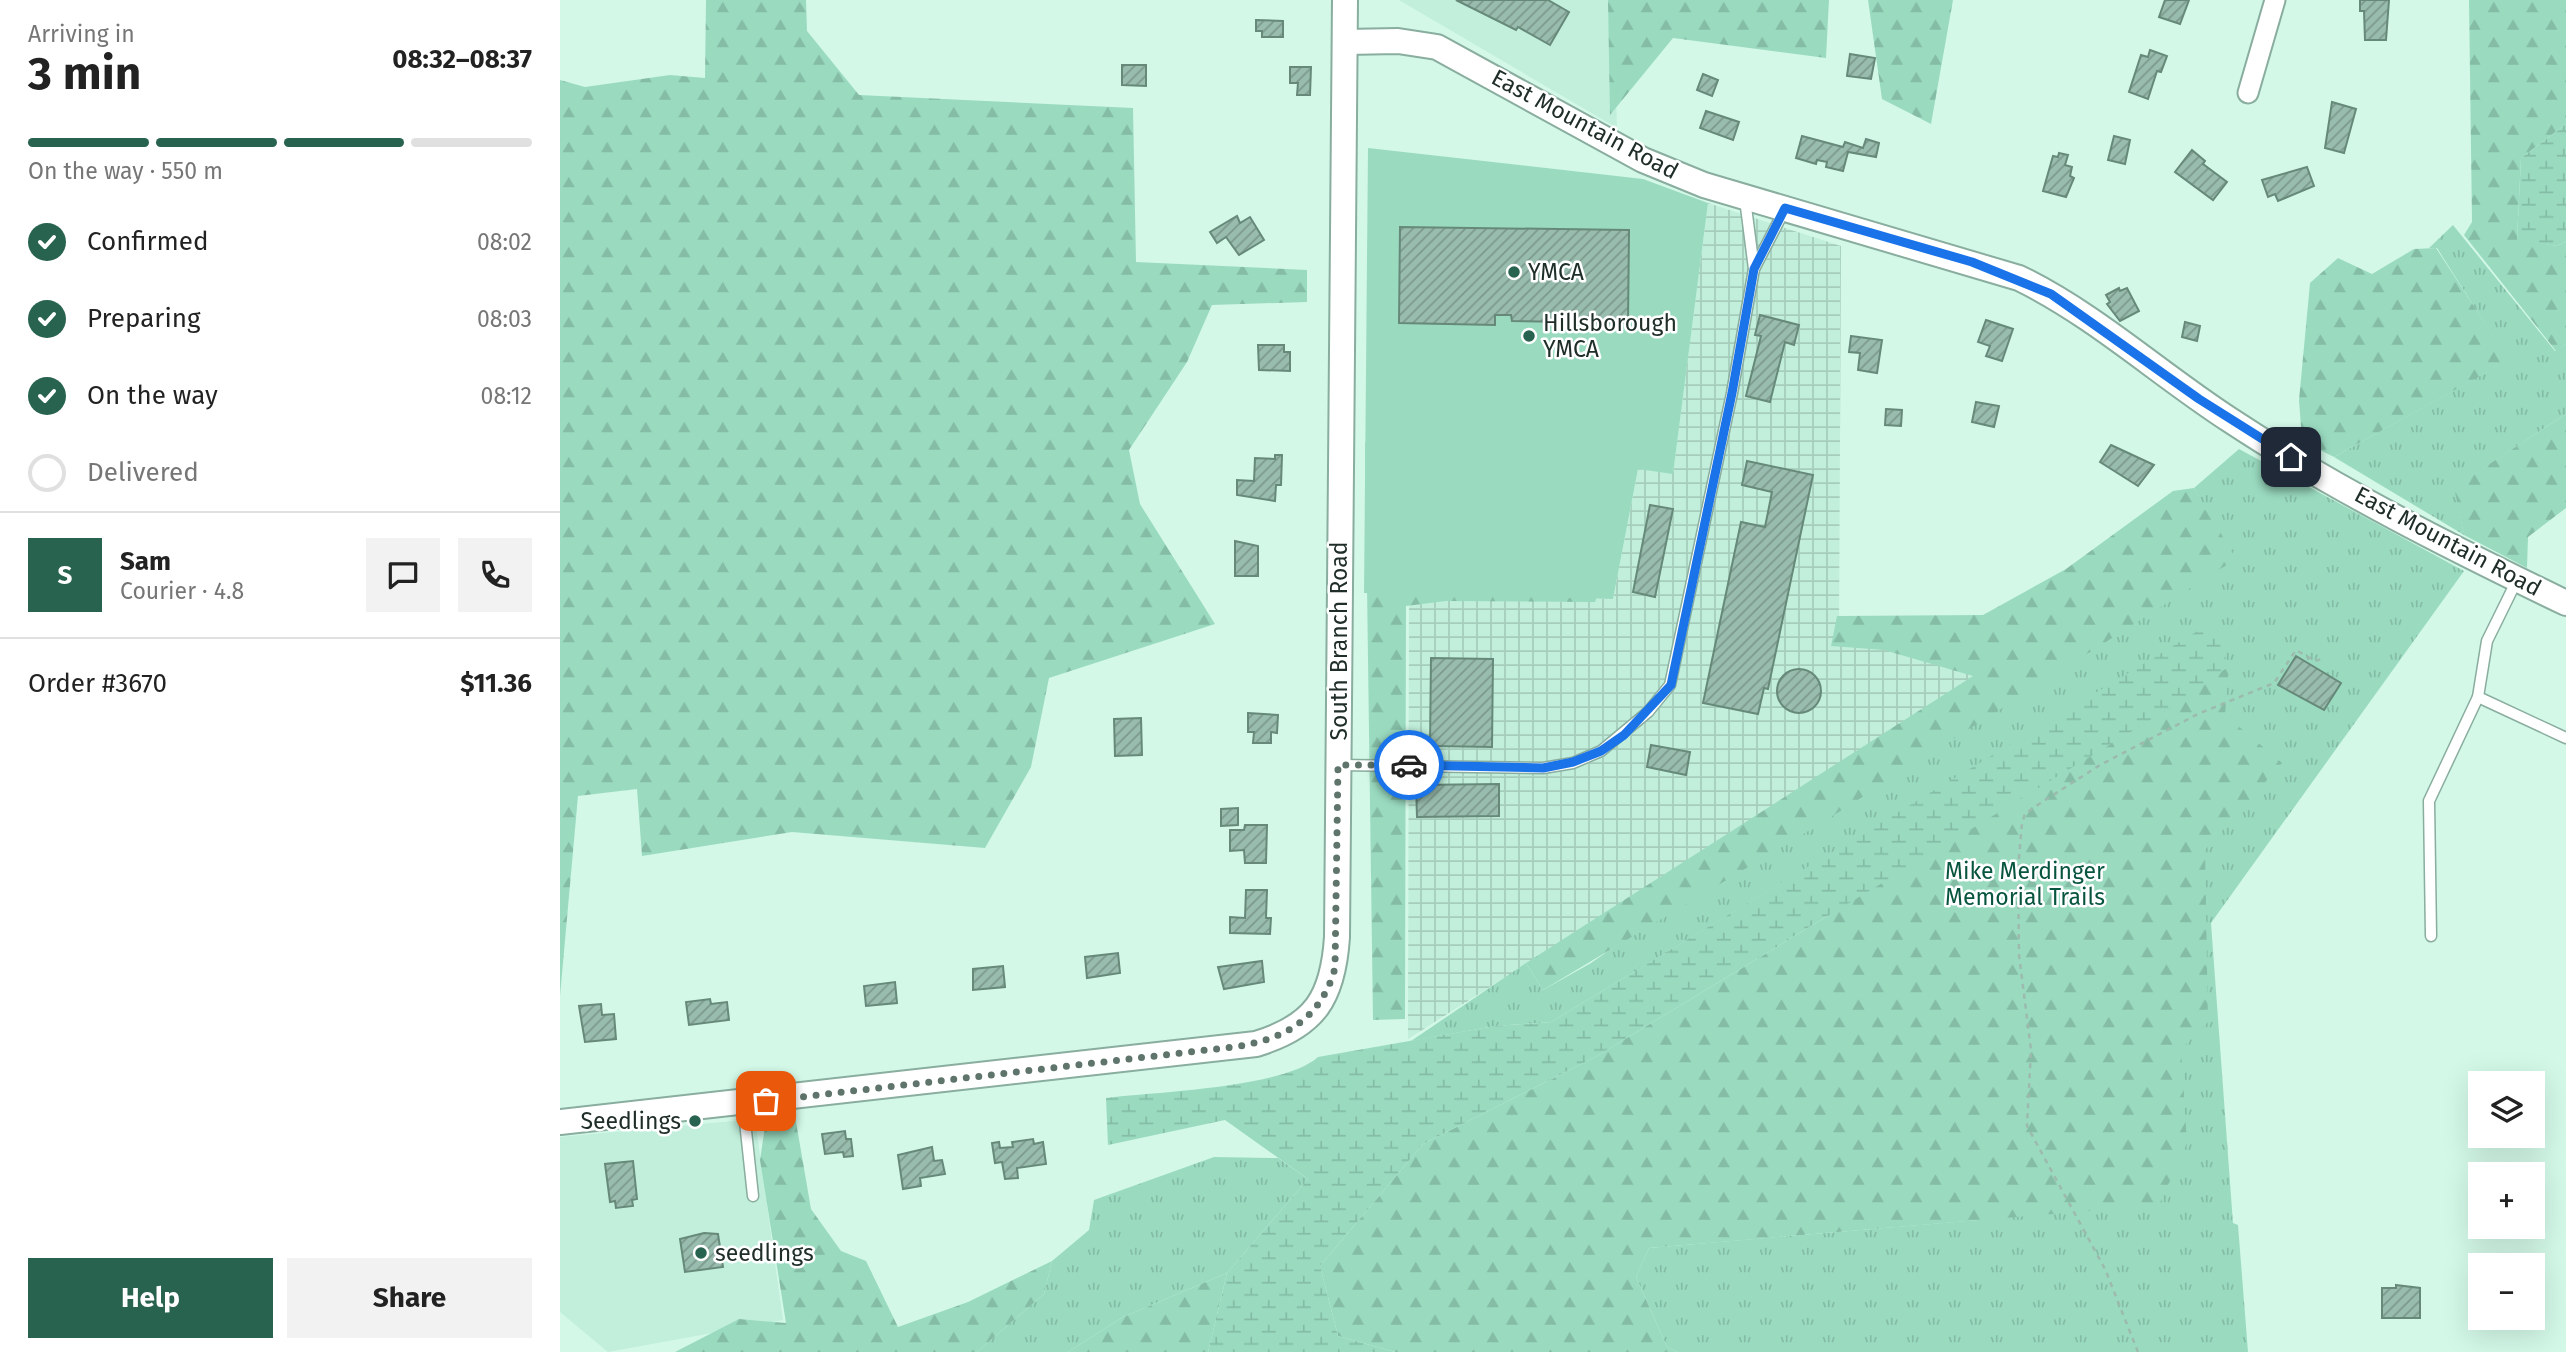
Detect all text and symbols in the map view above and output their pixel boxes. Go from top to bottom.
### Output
text: Arriving in [28,20,135,48]
text: 08:32–08:37 [392,44,532,75]
text: 3 min [28,46,141,101]
street label: East Mountain Road [1487,63,1683,185]
text: On the way · 550 m [28,157,223,185]
icon: check [28,223,66,261]
text: Confirmed [87,226,208,257]
text: 08:02 [477,228,532,256]
place label: YMCA [1528,258,1585,286]
marker: YMCA [1506,264,1522,280]
icon: check [28,300,66,338]
text: Preparing [87,303,200,334]
text: 08:03 [477,305,532,333]
place label: Hillsborough YMCA [1543,309,1677,363]
marker: Hillsborough YMCA [1521,328,1537,344]
icon: check [28,377,66,415]
text: On the way [87,380,218,411]
text: 08:12 [481,382,532,410]
pin [2261,427,2321,487]
icon: home [2272,438,2310,476]
text: Delivered [87,457,199,488]
street label: East Mountain Road [2350,480,2546,602]
button: chat [366,538,440,612]
button: phone [458,538,532,612]
street label: South Branch Road [1325,542,1353,740]
text: Sam [120,546,171,577]
text: S [58,560,72,591]
text: Courier · 4.8 [120,577,244,605]
text: Order #3670 [28,668,167,699]
text: $11.36 [460,668,532,699]
courier [1374,730,1444,800]
icon: car [1390,746,1428,784]
park label: Mike Merdinger Memorial Trails [1945,857,2105,911]
pin [736,1071,796,1131]
map controls [2468,1071,2545,1330]
button: layers [2468,1071,2545,1148]
icon: bag [747,1082,785,1120]
place label: Seedlings [580,1107,681,1135]
marker: Seedlings [687,1113,703,1129]
button: + [2468,1162,2545,1239]
place label: seedlings [715,1239,814,1267]
marker: seedlings [693,1245,709,1261]
button: − [2468,1253,2545,1330]
button: Help [28,1258,273,1338]
button: Share [287,1258,532,1338]

